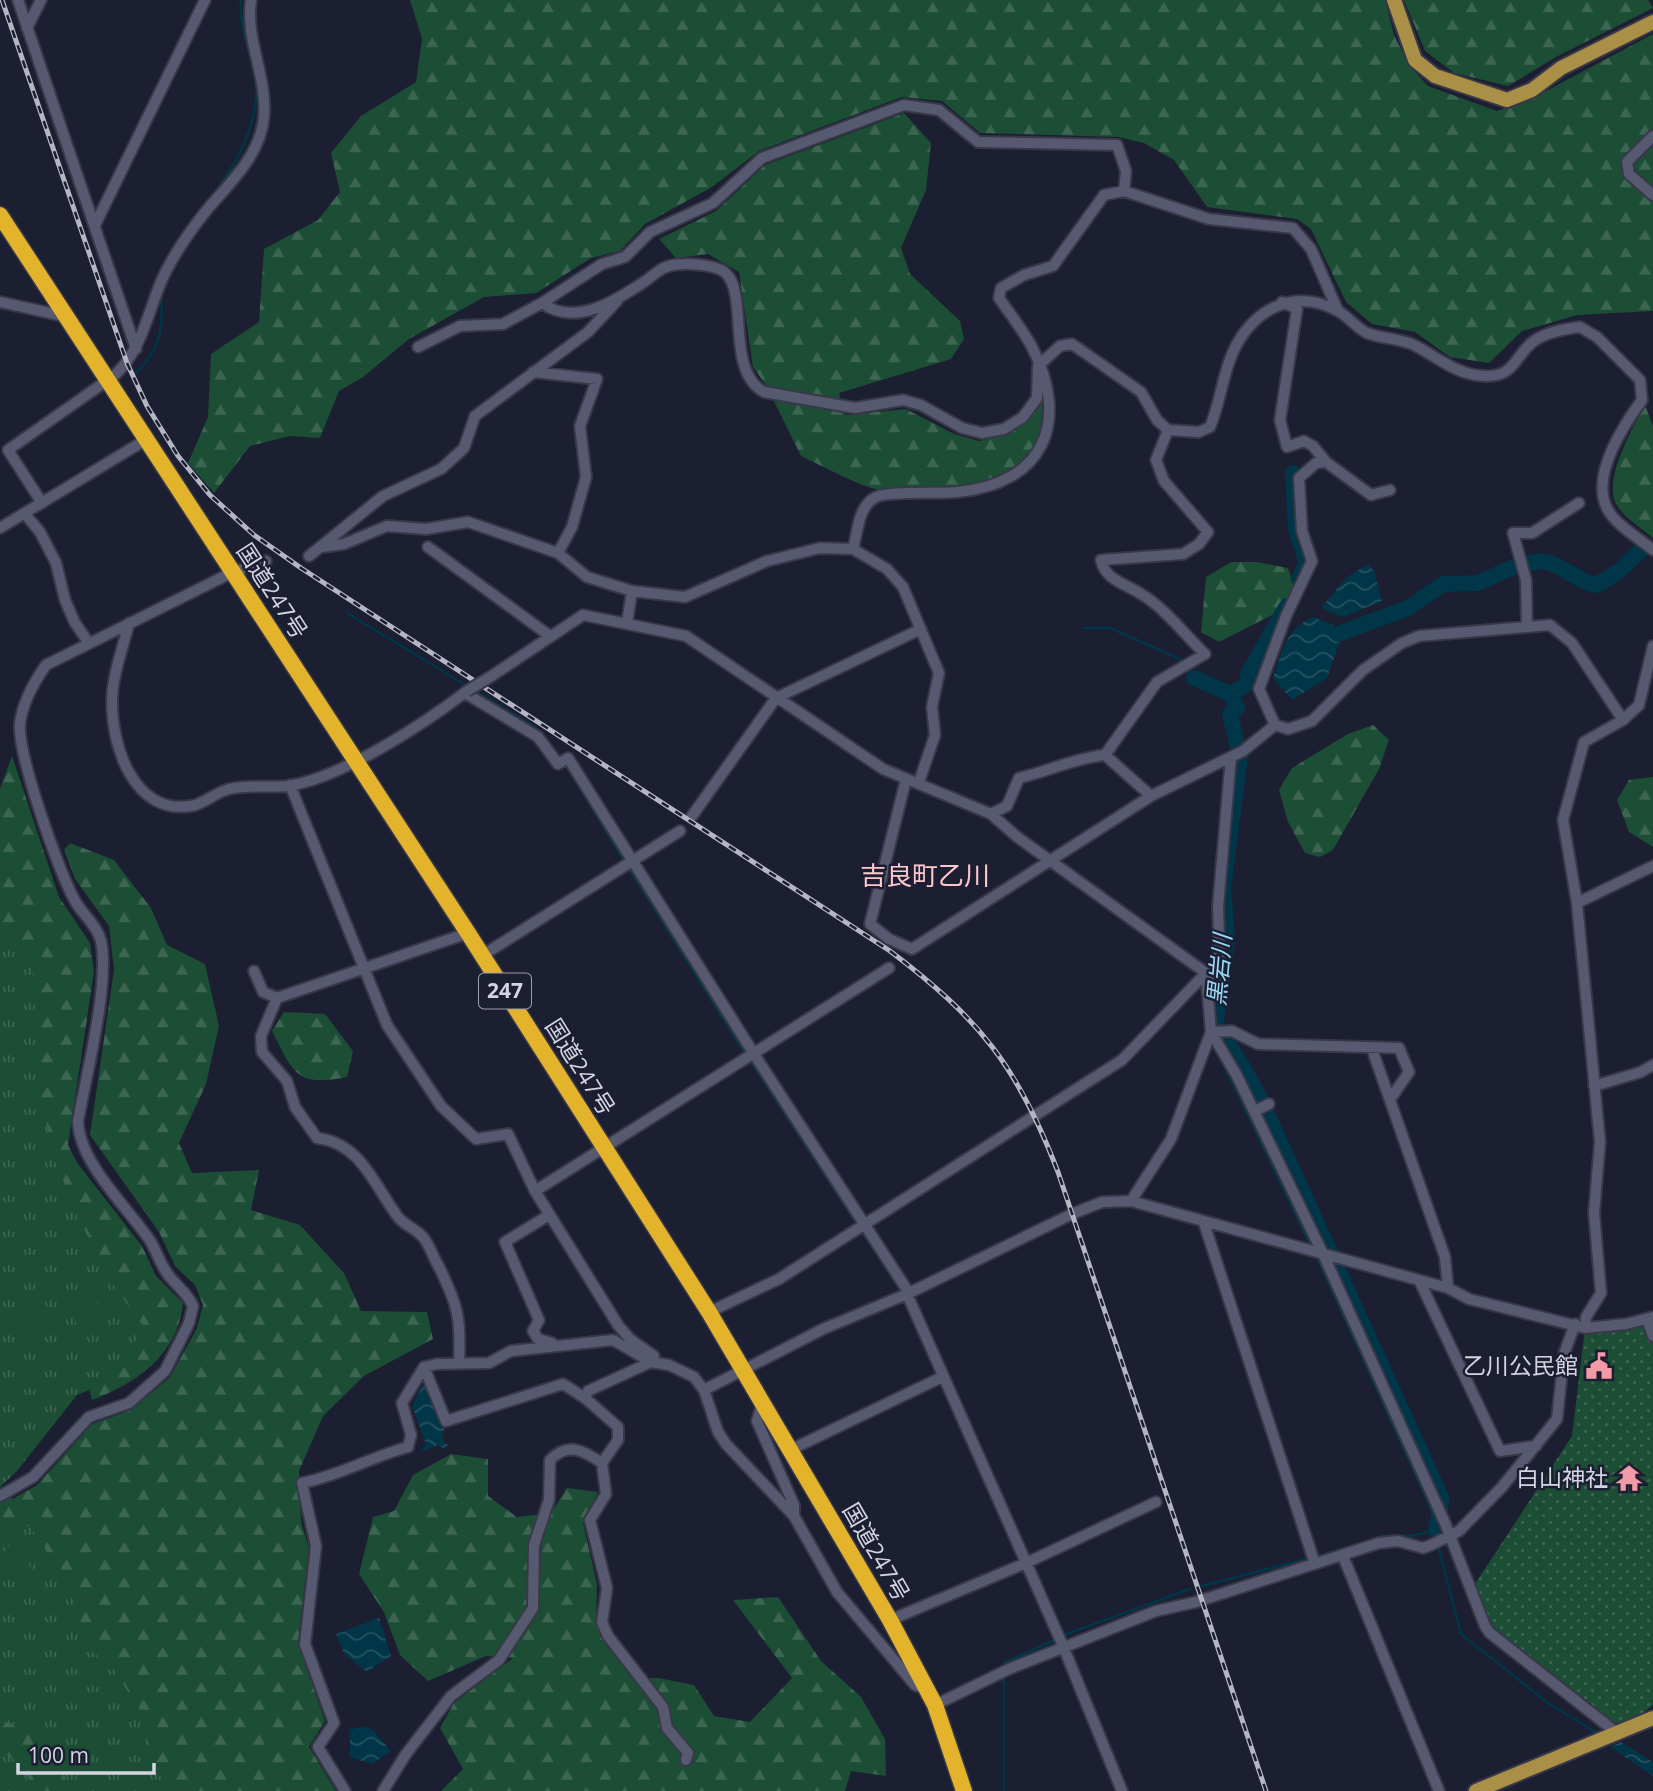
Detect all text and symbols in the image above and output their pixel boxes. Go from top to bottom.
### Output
street label: 国道247号 [230,536,316,645]
district label: 吉良町乙川 [860,857,990,893]
water label: 黒岩川 [1199,930,1238,1007]
road number: 247 [479,974,531,1009]
street label: 国道247号 [539,1012,623,1121]
place label: 乙川公民館 [1463,1349,1578,1381]
public building icon: 乙川公民館 [1584,1351,1614,1381]
place label: 白山神社 [1516,1461,1608,1493]
temple icon: 白山神社 [1614,1463,1644,1493]
street label: 国道247号 [836,1497,918,1606]
scale bar [18,1732,154,1776]
text: 100 m [28,1741,89,1769]

